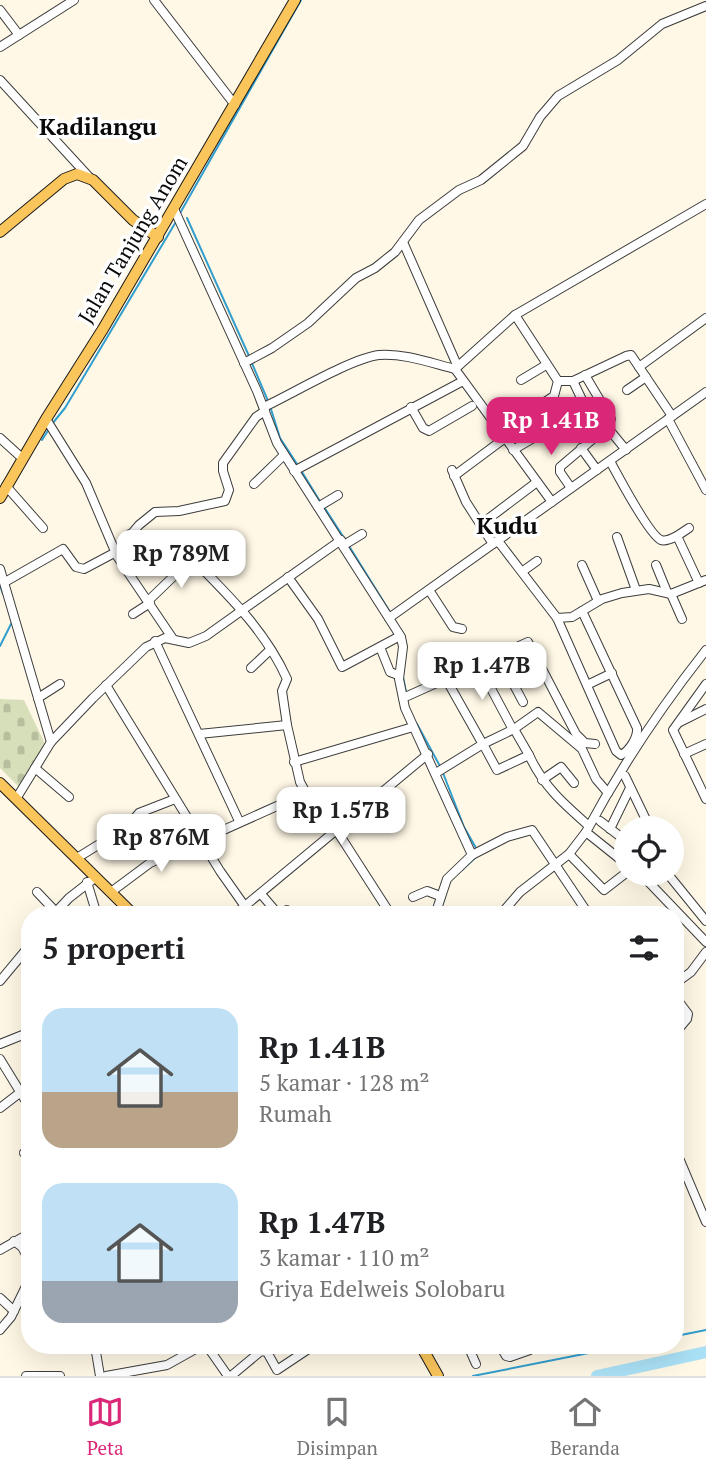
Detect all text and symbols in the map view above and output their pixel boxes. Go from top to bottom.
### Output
district label: Kadilangu [39,110,157,142]
street label: Jalan Tanjung Anom [71,151,193,328]
pin: Rp 1.41B [479,398,623,457]
text: Rp 1.41B [503,404,599,435]
district label: Kudu [476,509,538,541]
pin: Rp 789M [116,530,246,590]
text: Rp 789M [133,537,229,568]
pin: Rp 1.47B [410,642,554,702]
text: Rp 1.47B [434,649,530,680]
pin: Rp 1.57B [269,788,413,847]
text: Rp 1.57B [293,794,389,825]
pin: Rp 876M [96,814,226,874]
map controls [614,816,684,886]
button: locate [614,816,684,886]
text: Rp 876M [113,821,209,852]
text: 5 properti [42,928,185,968]
icon: filters [625,929,663,967]
text: Rp 1.41B [259,1027,385,1067]
icon: home [98,1036,182,1120]
text: 5 kamar · 128 m² [259,1067,429,1098]
text: Rumah [259,1098,332,1129]
text: Rp 1.47B [259,1202,385,1242]
icon: home [98,1211,182,1295]
text: 3 kamar · 110 m² [259,1242,429,1273]
text: Griya Edelweis Solobaru [259,1273,505,1304]
tab: Peta [86,1393,124,1460]
tab: Disimpan [297,1393,378,1460]
tab: Beranda [550,1393,620,1460]

